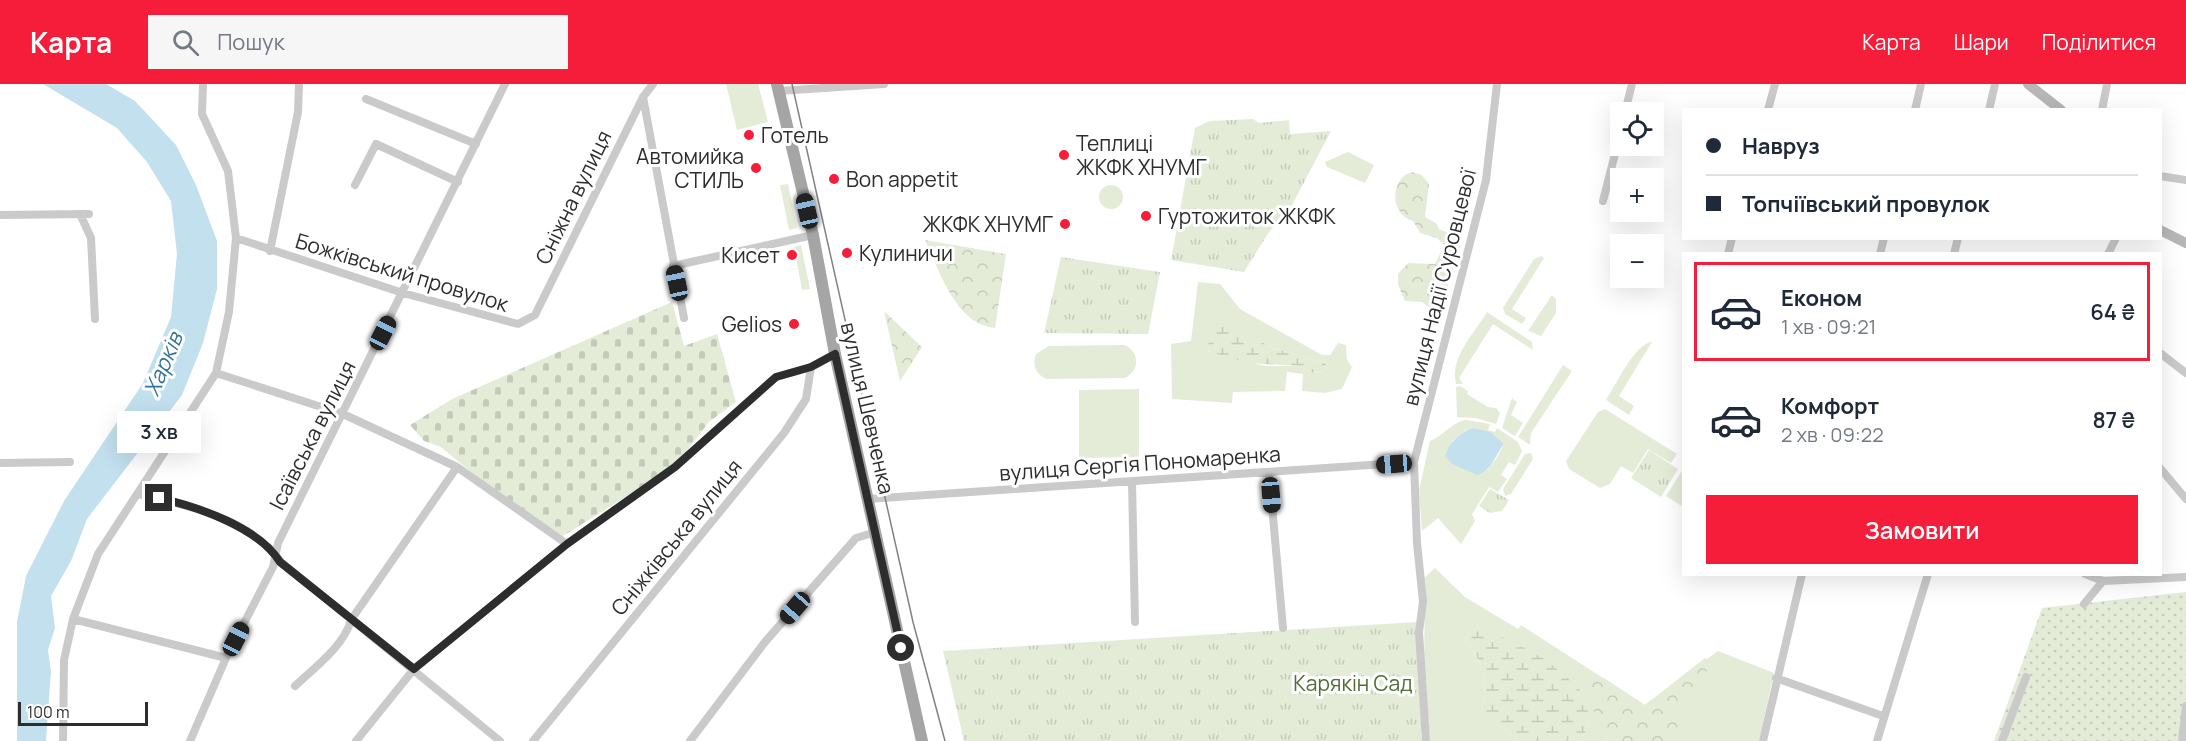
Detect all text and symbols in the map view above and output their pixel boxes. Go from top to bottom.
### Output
search box [148,15,568,69]
text: Карта [30,23,112,61]
icon: search [169,26,202,59]
text: Пошук [217,27,285,57]
text: Карта [1862,28,1921,56]
text: Шари [1954,28,2009,56]
text: Поділитися [2042,28,2156,56]
map controls [1610,102,1664,288]
button: locate [1610,102,1664,156]
place label: Готель [761,121,829,149]
street label: Сніжна вулиця [528,125,618,269]
marker: Готель [742,128,756,142]
place label: Теплиці ЖКФК ХНУМГ [1076,129,1207,181]
text: Навруз [1742,131,1820,161]
place label: Автомийка СТИЛЬ [636,142,744,194]
marker: Теплиці ЖКФК ХНУМГ [1057,148,1071,162]
marker: Автомийка СТИЛЬ [749,161,763,175]
street label: вулиця Надії Суровцевої [1396,164,1482,408]
place label: Bon appetit [846,165,959,193]
button: + [1610,168,1664,222]
marker: Bon appetit [827,172,841,186]
text: Топчіївський провулок [1742,189,1989,219]
car [794,191,820,231]
place label: Гуртожиток ЖКФК [1158,202,1336,230]
marker: Гуртожиток ЖКФК [1139,209,1153,223]
place label: ЖКФК ХНУМГ [922,210,1053,238]
marker: ЖКФК ХНУМГ [1058,217,1072,231]
street label: Божківський провулок [292,226,512,318]
button: − [1610,234,1664,288]
place label: Кулиничи [859,239,953,267]
place label: Кисет [721,241,780,269]
marker: Кулиничи [840,246,854,260]
marker: Кисет [785,248,799,262]
car [664,264,690,302]
text: Економ [1781,283,1862,313]
icon: car [1709,285,1763,339]
text: 64 ₴ [2090,297,2135,327]
place label: Gelios [722,310,782,338]
car [367,313,399,353]
text: 1 хв · 09:21 [1781,313,1876,340]
marker: Gelios [787,317,801,331]
street label: вулиця Шевченка [835,319,901,497]
water label: Харків [136,326,190,400]
street label: Ісаївська вулиця [262,356,362,514]
text: Комфорт [1781,391,1879,421]
icon: car [1709,393,1763,447]
text: 87 ₴ [2092,405,2135,435]
callout: 3 хв [117,411,201,453]
text: 3 хв [140,418,178,445]
text: 2 хв · 09:22 [1781,421,1884,448]
street label: вулиця Сергія Пономаренка [998,439,1282,487]
street label: Сніжківська вулиця [604,453,748,621]
car [1375,454,1413,474]
car [1260,476,1282,514]
route end [145,484,172,511]
button: Замовити [1706,495,2138,564]
car [776,589,814,627]
car [220,619,252,659]
route start [887,634,914,661]
park label: Карякін Сад [1293,669,1413,697]
scale bar [18,699,148,726]
text: 100 m [27,701,70,723]

